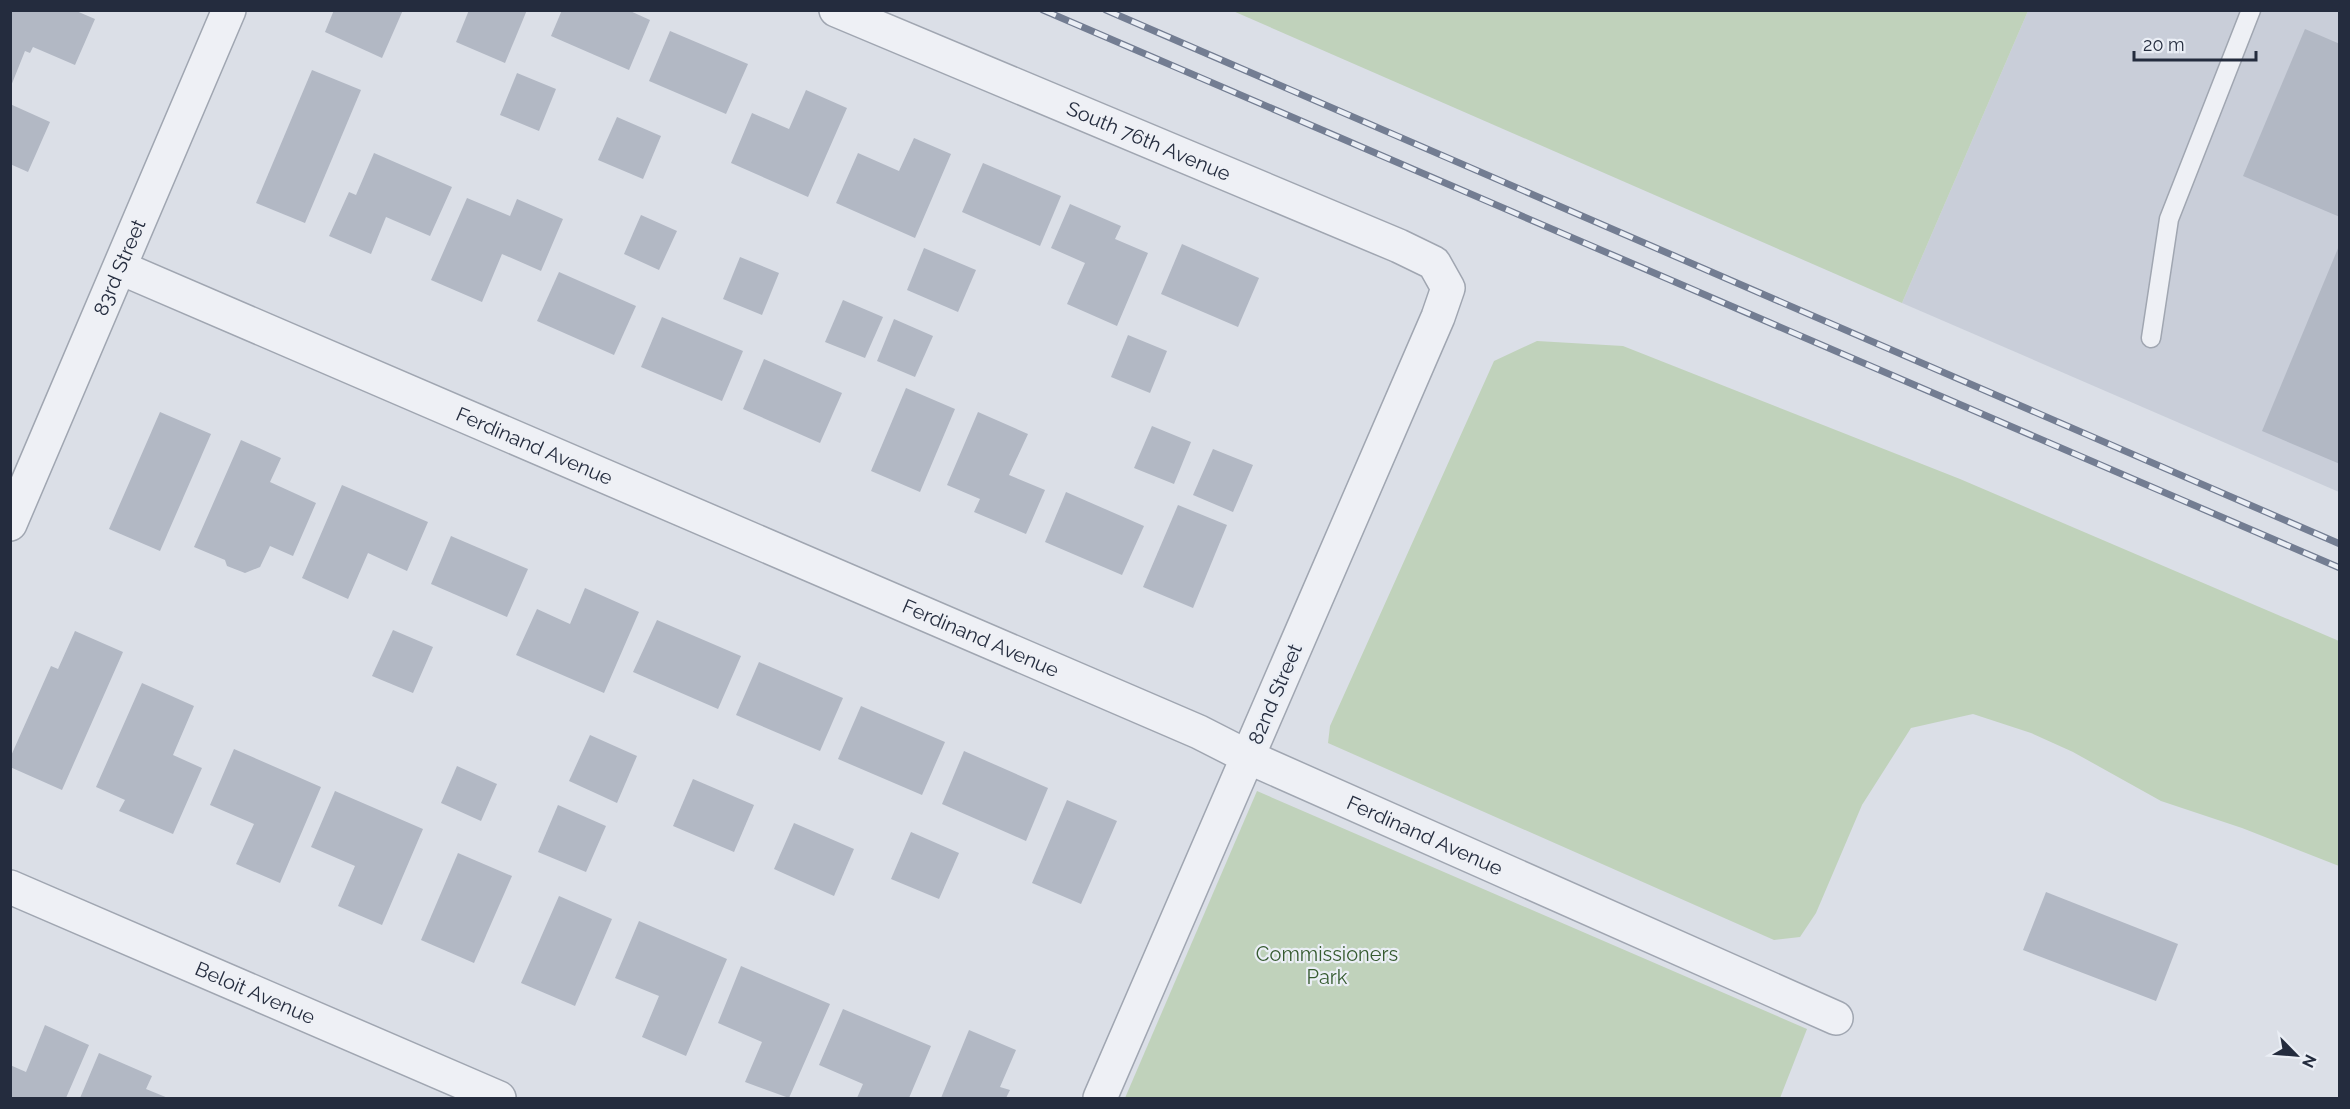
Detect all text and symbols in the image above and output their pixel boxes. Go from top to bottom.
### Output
scale bar [2134,24,2256,62]
text: 20 m [2143,34,2185,55]
street label: South 76th Avenue [1063,96,1234,186]
street label: 83rd Street [88,215,151,319]
street label: Ferdinand Avenue [452,402,616,490]
street label: Ferdinand Avenue [899,594,1063,682]
street label: 82nd Street [1243,640,1307,748]
street label: Ferdinand Avenue [1343,790,1507,881]
park label: Commissioners Park [1256,942,1398,989]
street label: Beloit Avenue [192,956,319,1029]
north arrow [2266,1025,2326,1085]
text: N [2298,1052,2320,1071]

